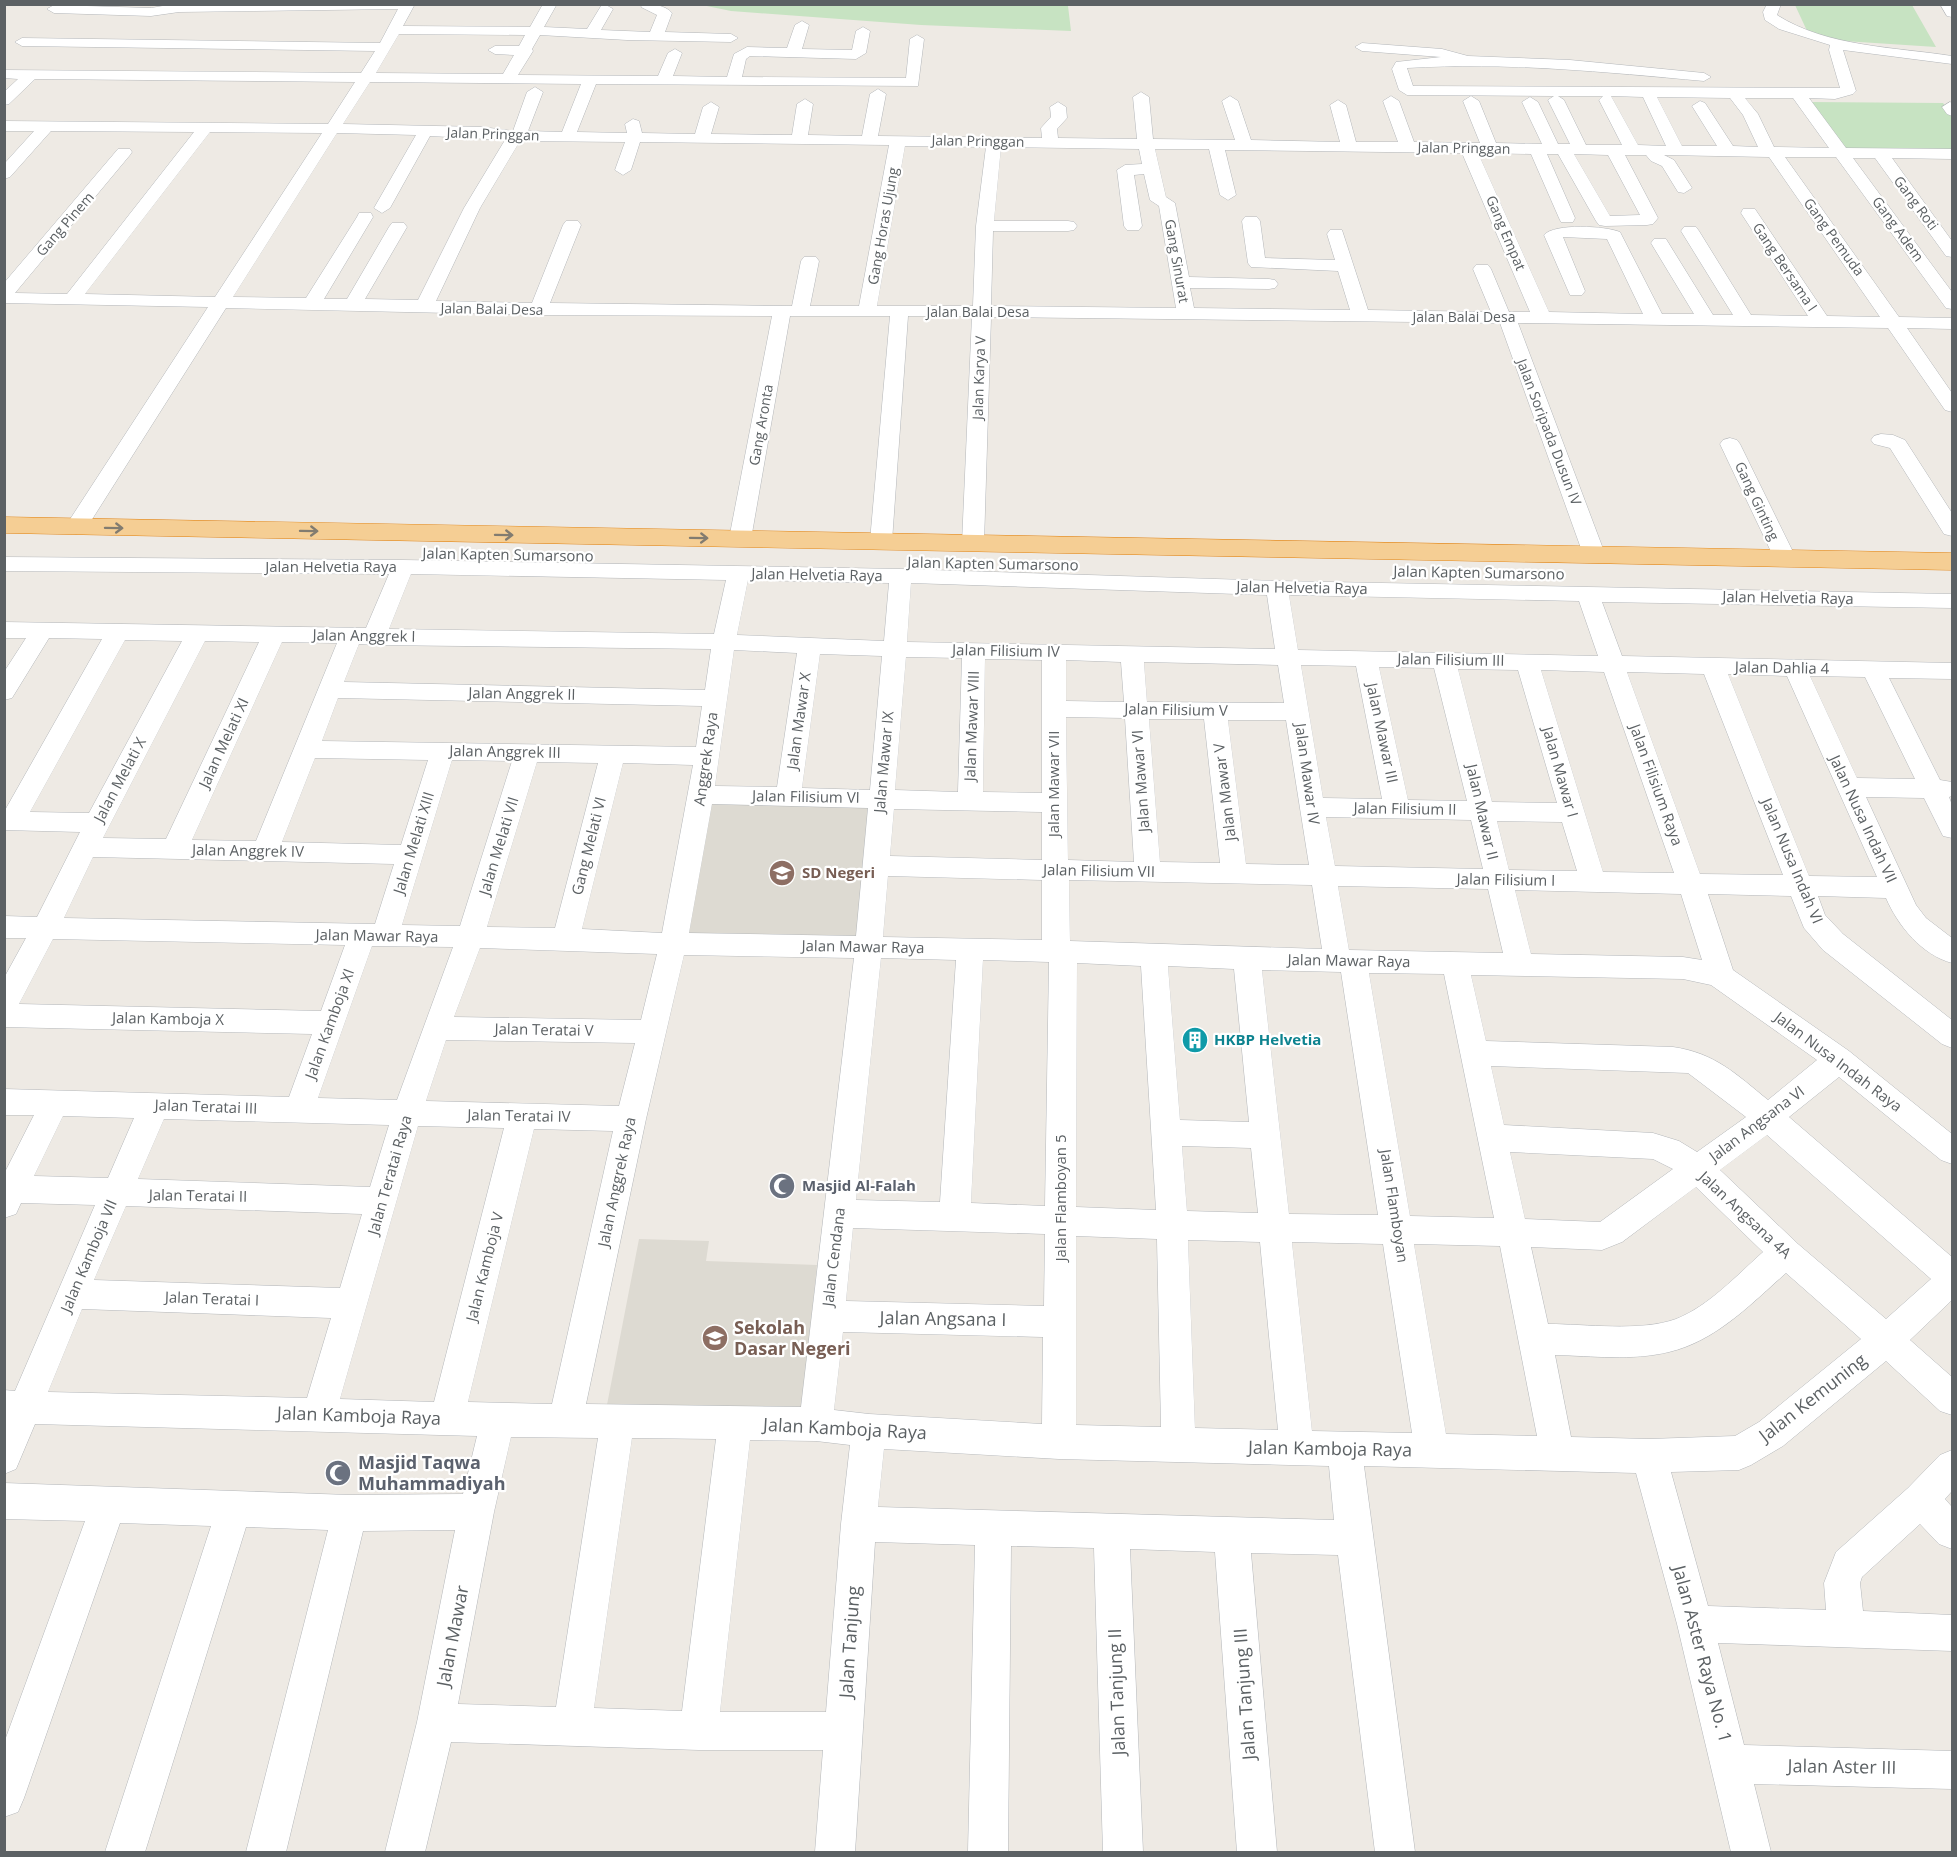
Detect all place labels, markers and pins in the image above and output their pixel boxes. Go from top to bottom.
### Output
school or university icon: SD Negeri [767,858,797,888]
place label: SD Negeri [802,862,875,882]
building icon: HKBP Helvetia [1180,1025,1210,1055]
place label: HKBP Helvetia [1214,1029,1321,1049]
mosque icon: Masjid Al-Falah [767,1171,797,1201]
place label: Masjid Al-Falah [802,1175,916,1195]
place label: Sekolah Dasar Negeri [734,1315,851,1360]
school or university icon: Sekolah Dasar Negeri [700,1323,730,1353]
place label: Masjid Taqwa Muhammadiyah [358,1450,506,1495]
mosque icon: Masjid Taqwa Muhammadiyah [323,1458,353,1488]

